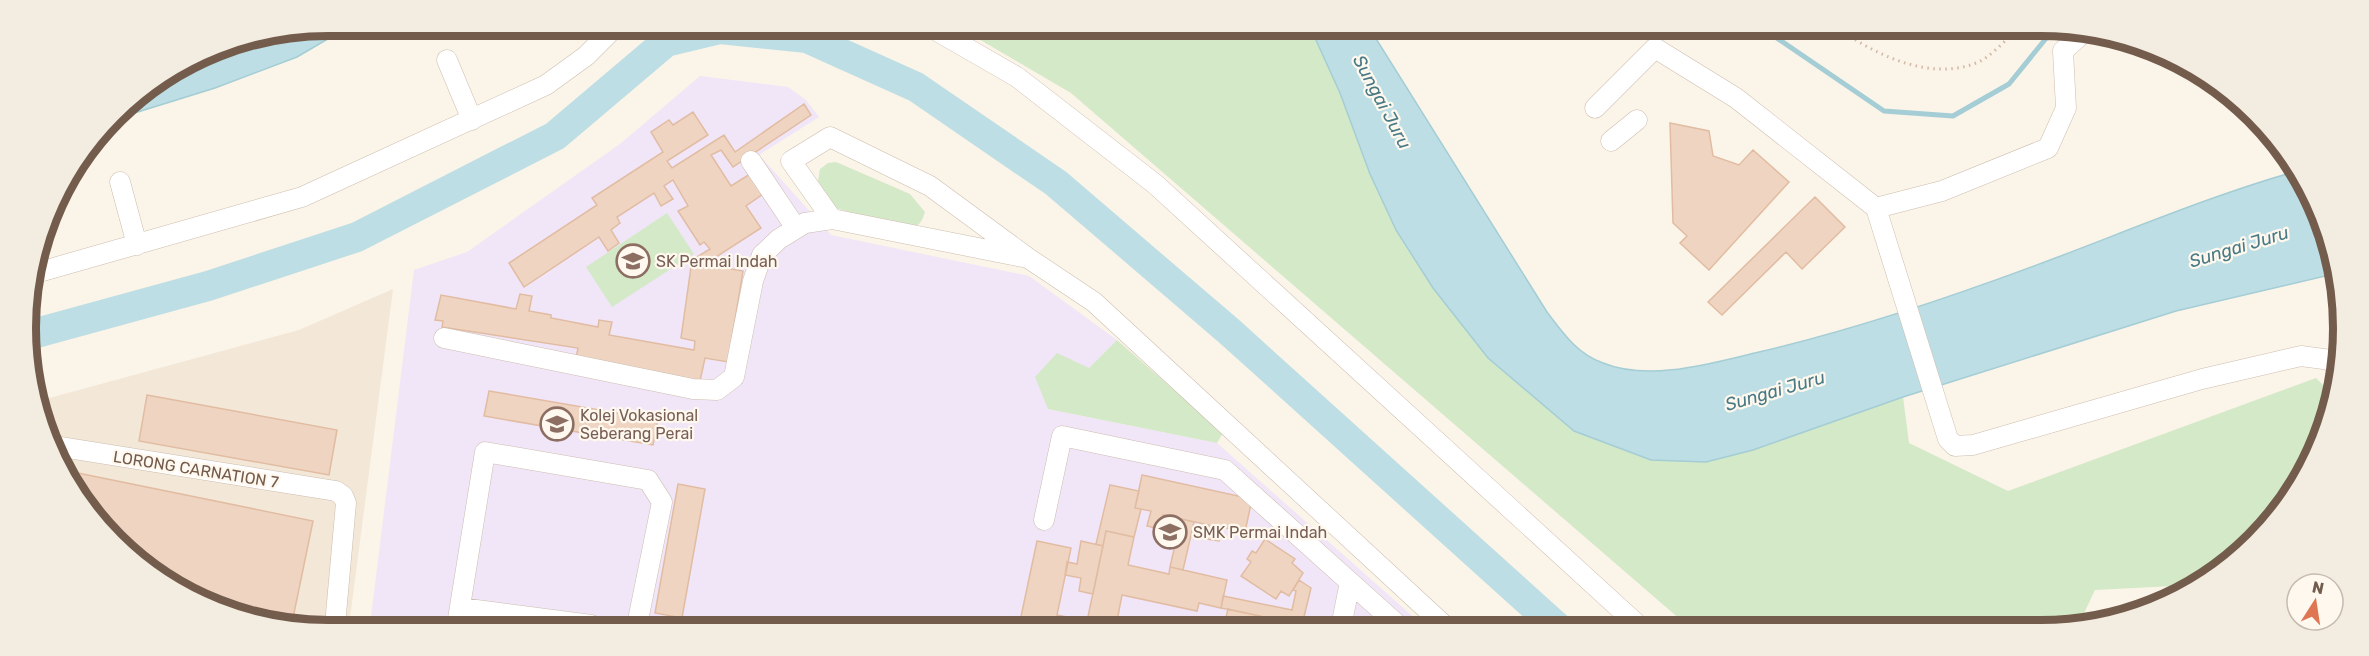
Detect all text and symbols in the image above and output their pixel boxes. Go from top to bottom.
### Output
water label: Sungai Juru [1348,51,1416,153]
water label: Sungai Juru [2187,221,2292,273]
school or university icon: SK Permai Indah [615,243,651,279]
place label: SK Permai Indah [656,252,778,271]
water label: Sungai Juru [1722,366,1828,416]
school or university icon: Kolej Vokasional Seberang Perai [539,406,575,442]
place label: Kolej Vokasional Seberang Perai [580,406,698,443]
street label: LORONG CARNATION 7 [112,447,280,492]
school or university icon: SMK Permai Indah [1152,514,1188,550]
place label: SMK Permai Indah [1193,523,1327,542]
north arrow [2285,572,2345,632]
text: N [2310,577,2326,598]

